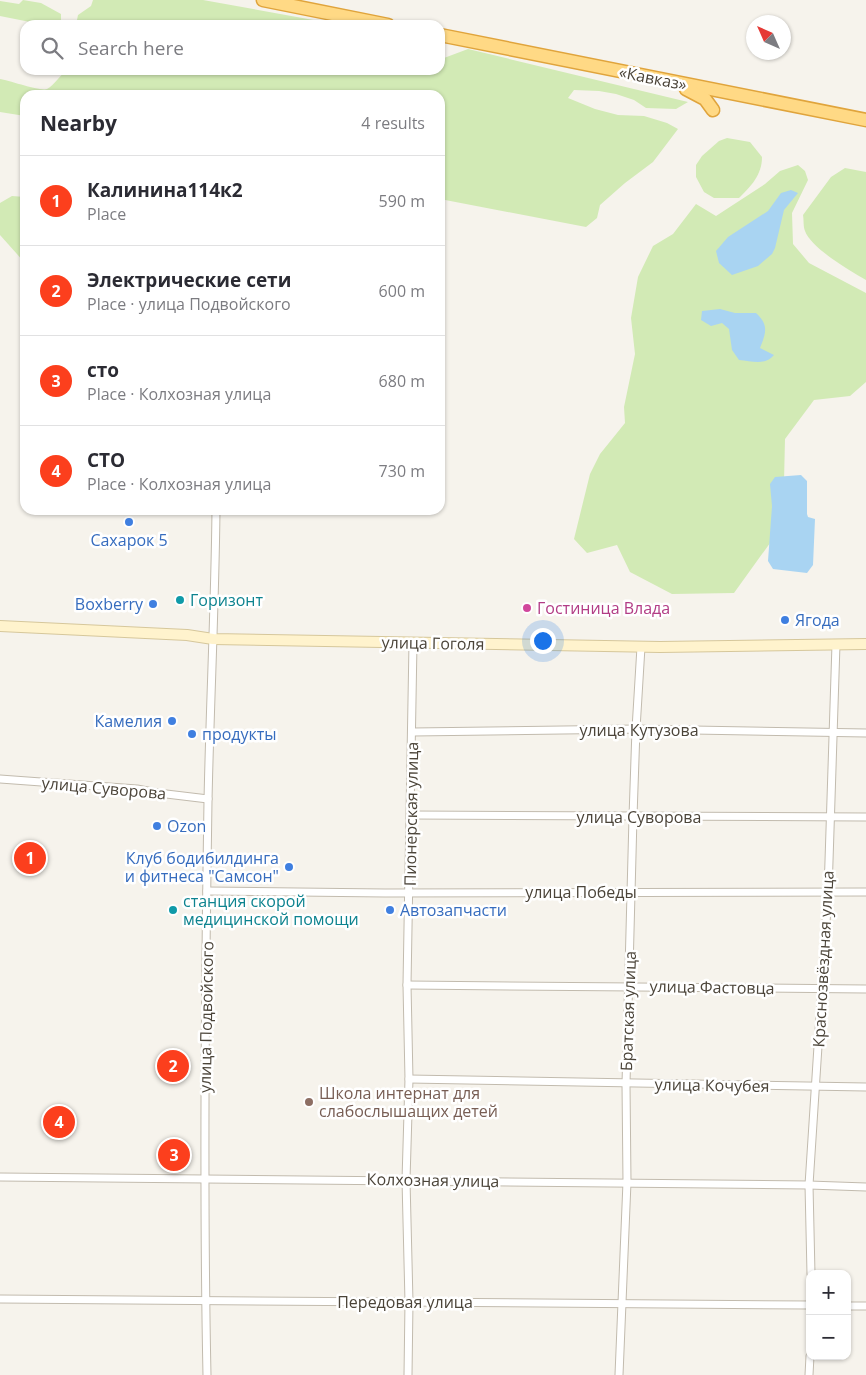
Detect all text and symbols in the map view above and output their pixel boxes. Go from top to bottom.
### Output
north arrow [746,15,791,60]
search box [20,20,445,75]
icon: search [38,34,66,62]
text: Search here [78,35,184,61]
street label: «Кавказ» [617,61,689,95]
text: Nearby [40,109,117,137]
text: 4 results [361,112,425,134]
text: Калинина114к2 [87,177,243,203]
text: 1 [51,190,61,212]
text: 590 m [379,190,425,212]
text: Place [87,203,126,225]
text: Электрические сети [87,267,291,293]
text: 2 [51,280,61,302]
text: 600 m [379,280,425,302]
text: Place · улица Подвойского [87,293,291,315]
text: сто [87,357,119,383]
text: 3 [51,370,61,392]
text: 680 m [379,370,425,392]
text: Place · Колхозная улица [87,383,271,405]
text: СТО [87,447,125,473]
text: 4 [51,460,61,482]
text: 730 m [379,460,425,482]
text: Place · Колхозная улица [87,473,271,495]
marker: Сахарок 5 [123,516,135,528]
place label: Сахарок 5 [90,529,168,551]
place label: Горизонт [190,589,263,611]
place label: Boxberry [75,593,144,615]
marker: Горизонт [174,594,186,606]
place label: Гостиница Влада [537,597,670,619]
marker: Boxberry [147,598,159,610]
marker: Гостиница Влада [521,602,533,614]
place label: Ягода [795,609,840,631]
marker: Ягода [779,614,791,626]
your location [530,628,556,654]
street label: улица Гоголя [381,631,485,655]
place label: Камелия [94,710,162,732]
marker: Камелия [166,715,178,727]
street label: улица Кутузова [579,719,699,741]
place label: продукты [202,723,277,745]
marker: продукты [186,728,198,740]
street label: Пионерская улица [399,742,423,886]
street label: улица Суворова [41,772,167,804]
street label: улица Суворова [577,806,701,828]
place label: Ozon [167,815,206,837]
marker: Ozon [151,820,163,832]
pin: 1 [14,839,46,877]
place label: Клуб бодибилдинга и фитнеса "Самсон" [125,847,279,887]
marker: Клуб бодибилдинга и фитнеса "Самсон" [283,861,295,873]
street label: Краснозвёздная улица [807,870,839,1048]
street label: улица Победы [525,881,637,903]
place label: станция скорой медицинской помощи [183,890,359,930]
place label: Автозапчасти [400,899,507,921]
marker: станция скорой медицинской помощи [167,904,179,916]
marker: Автозапчасти [384,904,396,916]
street label: улица Подвойского [194,941,218,1093]
street label: Братская улица [615,951,641,1071]
street label: улица Фастовца [649,975,775,999]
pin: 2 [157,1047,189,1085]
street label: улица Кочубея [654,1073,770,1097]
place label: Школа интернат для слабослышащих детей [319,1082,498,1122]
marker: Школа интернат для слабослышащих детей [303,1096,315,1108]
pin: 4 [43,1103,75,1141]
pin: 3 [158,1136,190,1174]
street label: Колхозная улица [367,1168,499,1192]
map controls [806,1270,851,1360]
button: + [806,1270,851,1315]
street label: Передовая улица [337,1291,473,1313]
button: − [806,1315,851,1360]

